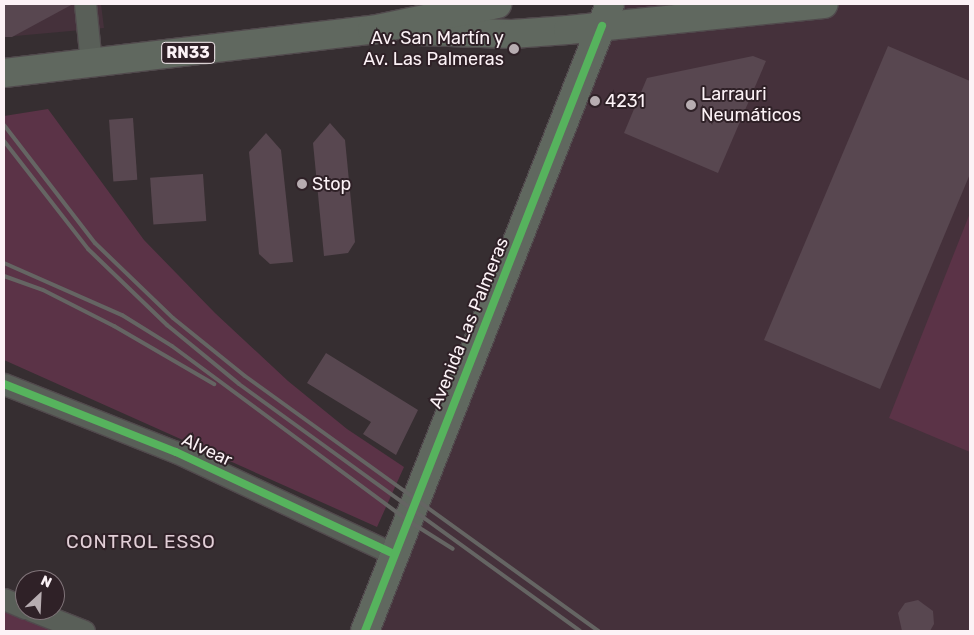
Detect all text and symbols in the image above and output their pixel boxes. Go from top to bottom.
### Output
place label: Av. San Martín y Av. Las Palmeras [363,28,504,70]
road number: RN33 [160,40,216,66]
marker: Av. San Martín y Av. Las Palmeras [508,43,520,55]
place label: Larrauri Neumáticos [701,84,801,126]
place label: 4231 [605,90,645,112]
marker: 4231 [589,95,601,107]
marker: Larrauri Neumáticos [685,99,697,111]
place label: Stop [312,173,351,195]
marker: Stop [296,178,308,190]
street label: Avenida Las Palmeras [425,234,513,412]
street label: Alvear [178,429,236,471]
district label: CONTROL ESSO [64,531,218,553]
north arrow [15,570,65,620]
text: N [38,572,54,592]

